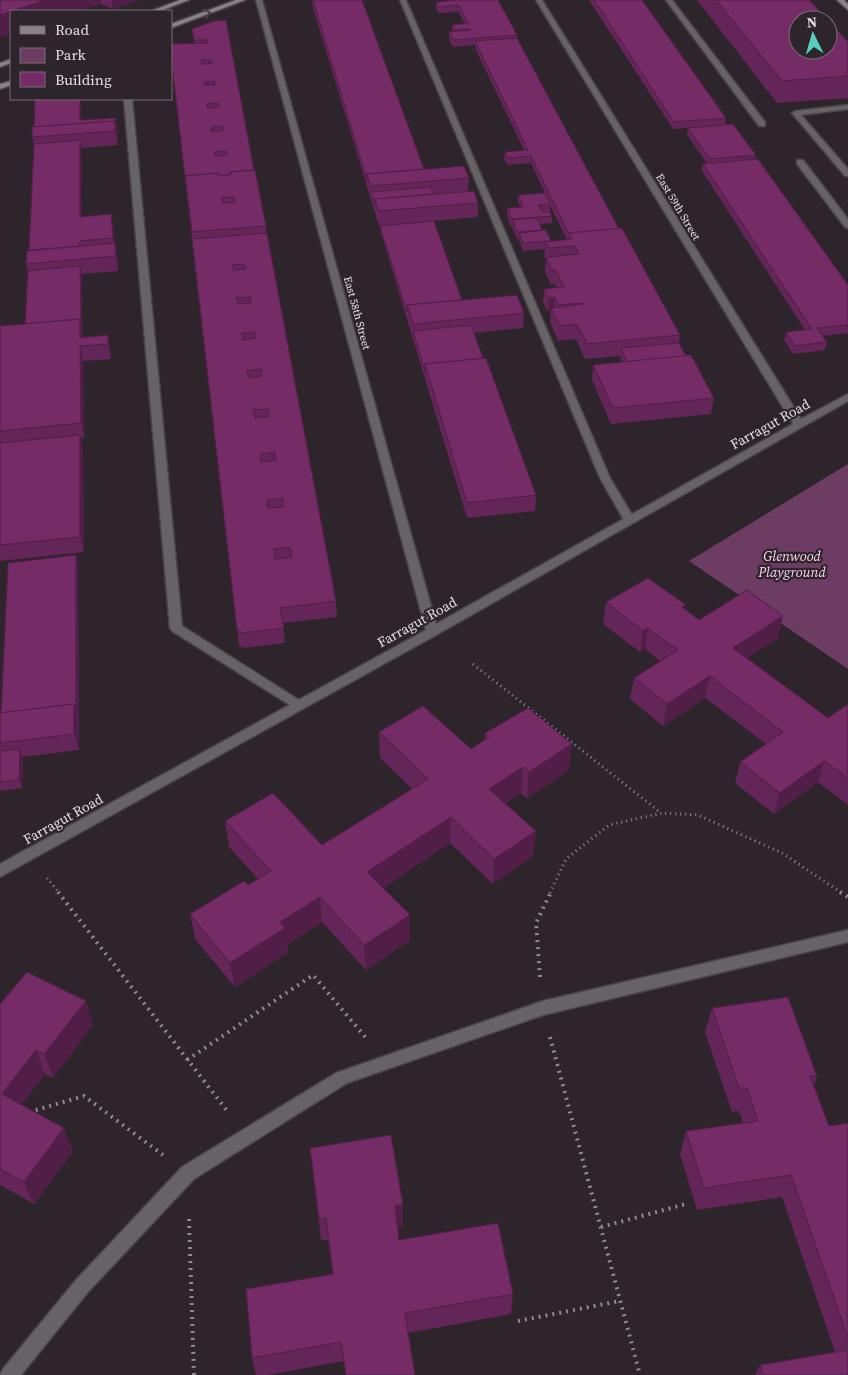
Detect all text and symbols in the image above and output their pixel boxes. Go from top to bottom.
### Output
one-way arrow [202,9,210,19]
legend [10,10,172,100]
north arrow [788,10,838,60]
text: N [806,12,818,32]
text: Road [55,19,89,40]
text: Park [55,44,87,65]
text: Building [55,69,112,90]
street label: East 59th Street [652,171,704,244]
street label: East 58th Street [340,275,374,352]
street label: Farragut Road [727,394,813,454]
park label: Glenwood Playground [757,546,826,582]
street label: Farragut Road [374,592,460,652]
street label: Farragut Road [20,789,106,849]

